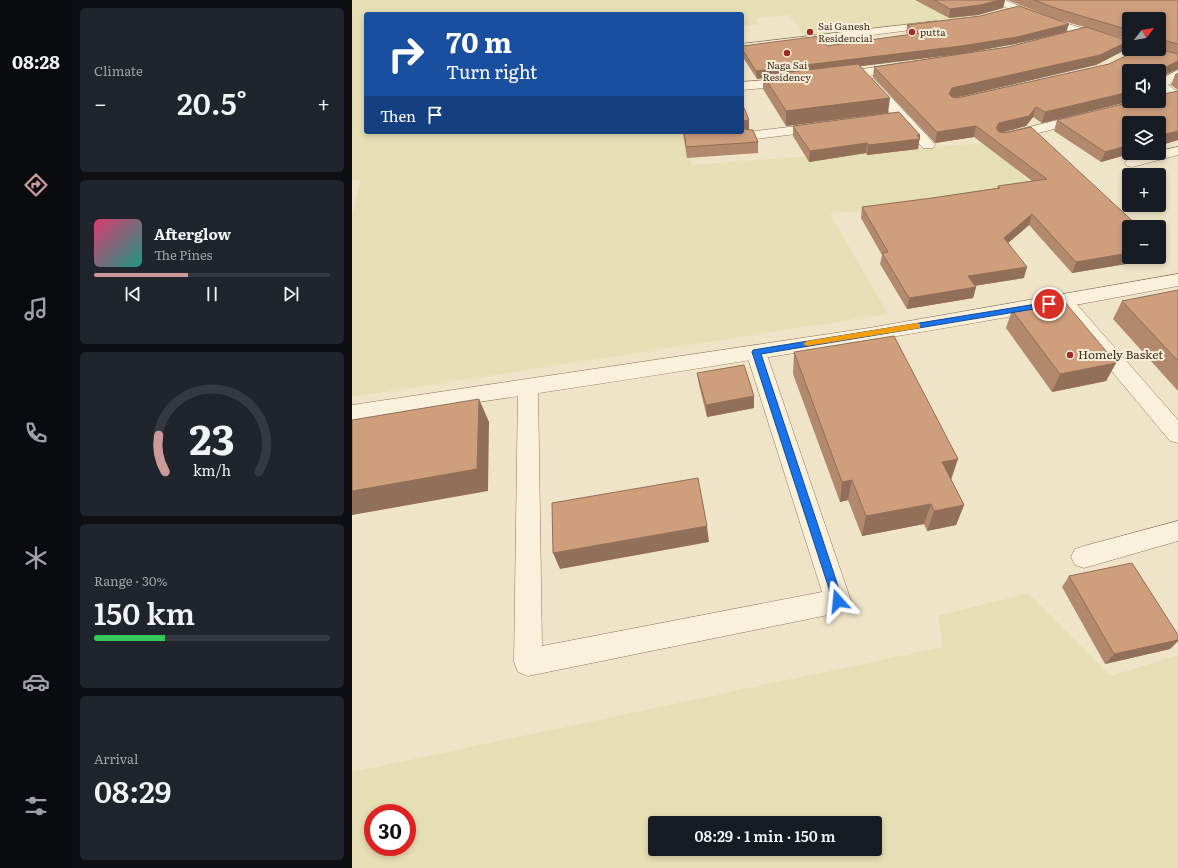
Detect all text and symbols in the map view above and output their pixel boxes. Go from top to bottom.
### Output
north arrow [1122,12,1166,56]
map controls [1122,12,1166,264]
place label: Sai Ganesh Residencial [818,18,873,45]
text: 70 m [446,20,512,62]
place label: putta [920,24,946,39]
marker: Sai Ganesh Residencial [805,27,815,37]
marker: putta [907,27,917,37]
icon: right [380,28,432,80]
text: 08:28 [12,48,60,75]
marker: Naga Sai Residency [782,48,792,58]
place label: Naga Sai Residency [763,57,811,84]
text: Turn right [446,58,537,85]
text: Climate [94,61,143,80]
button: sound [1122,64,1166,108]
text: 20.5° [177,80,247,124]
text: − [94,86,107,119]
text: + [317,86,330,119]
text: Then [380,104,416,127]
icon: arrive [424,104,446,126]
button: layers [1122,116,1166,160]
button: + [1122,168,1166,212]
icon: directions [22,171,50,199]
button: − [1122,220,1166,264]
text: Afterglow [154,222,231,245]
text: The Pines [154,245,212,264]
icon: previous [122,283,144,305]
icon: pause [201,283,223,305]
icon: next [280,283,302,305]
pin [1032,287,1066,321]
icon: arrive [1038,293,1060,315]
icon: music [22,295,50,323]
place label: Homely Basket [1078,345,1163,363]
marker: Homely Basket [1065,350,1075,360]
text: 23 [189,406,235,468]
icon: phone [22,419,50,447]
text: km/h [193,459,232,480]
icon: climate [22,544,50,572]
text: Range · 30% [94,571,168,590]
position arrow [817,580,859,622]
text: 150 km [94,590,195,634]
icon: car [22,668,50,696]
text: Arrival [94,749,138,768]
text: 08:29 [94,768,171,812]
icon: filters [22,792,50,820]
speed limit sign: 30 [364,804,416,856]
text: 08:29 · 1 min · 150 m [695,824,835,847]

